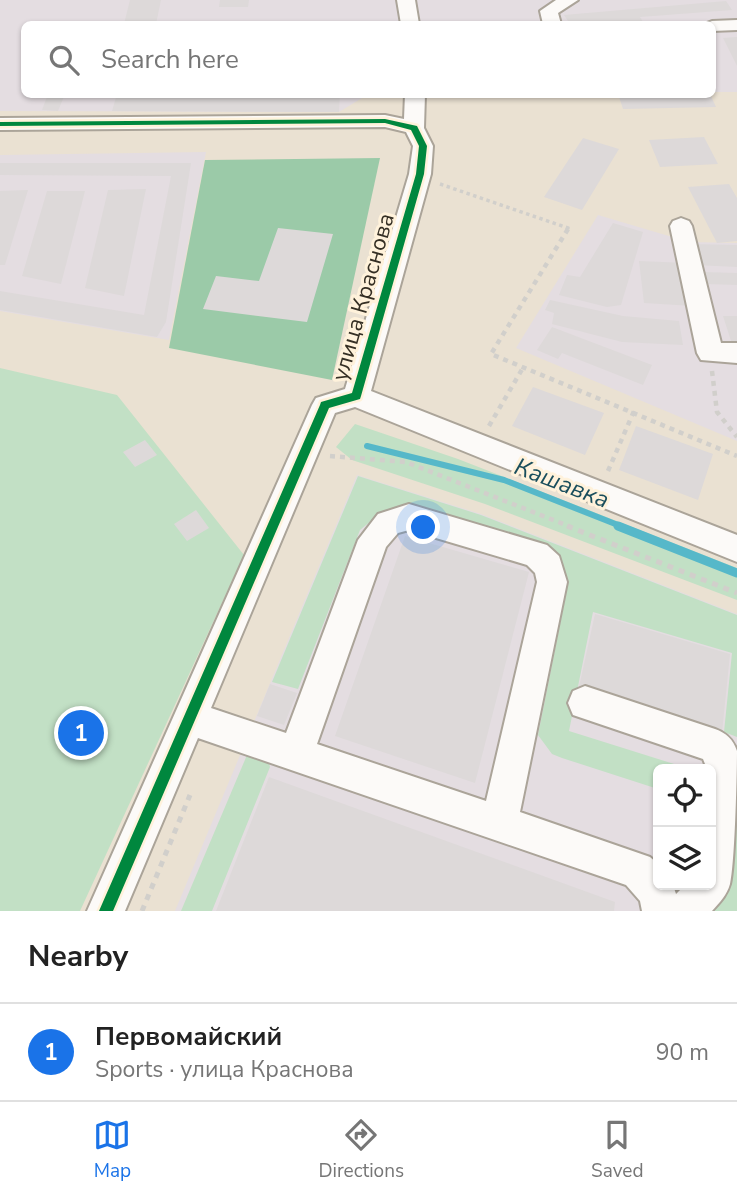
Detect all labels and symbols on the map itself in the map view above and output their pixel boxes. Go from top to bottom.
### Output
street label: улица Краснова [324,209,402,385]
water label: Кашавка [510,450,614,516]
your location [406,510,440,544]
pin: 1 [58,707,104,759]

